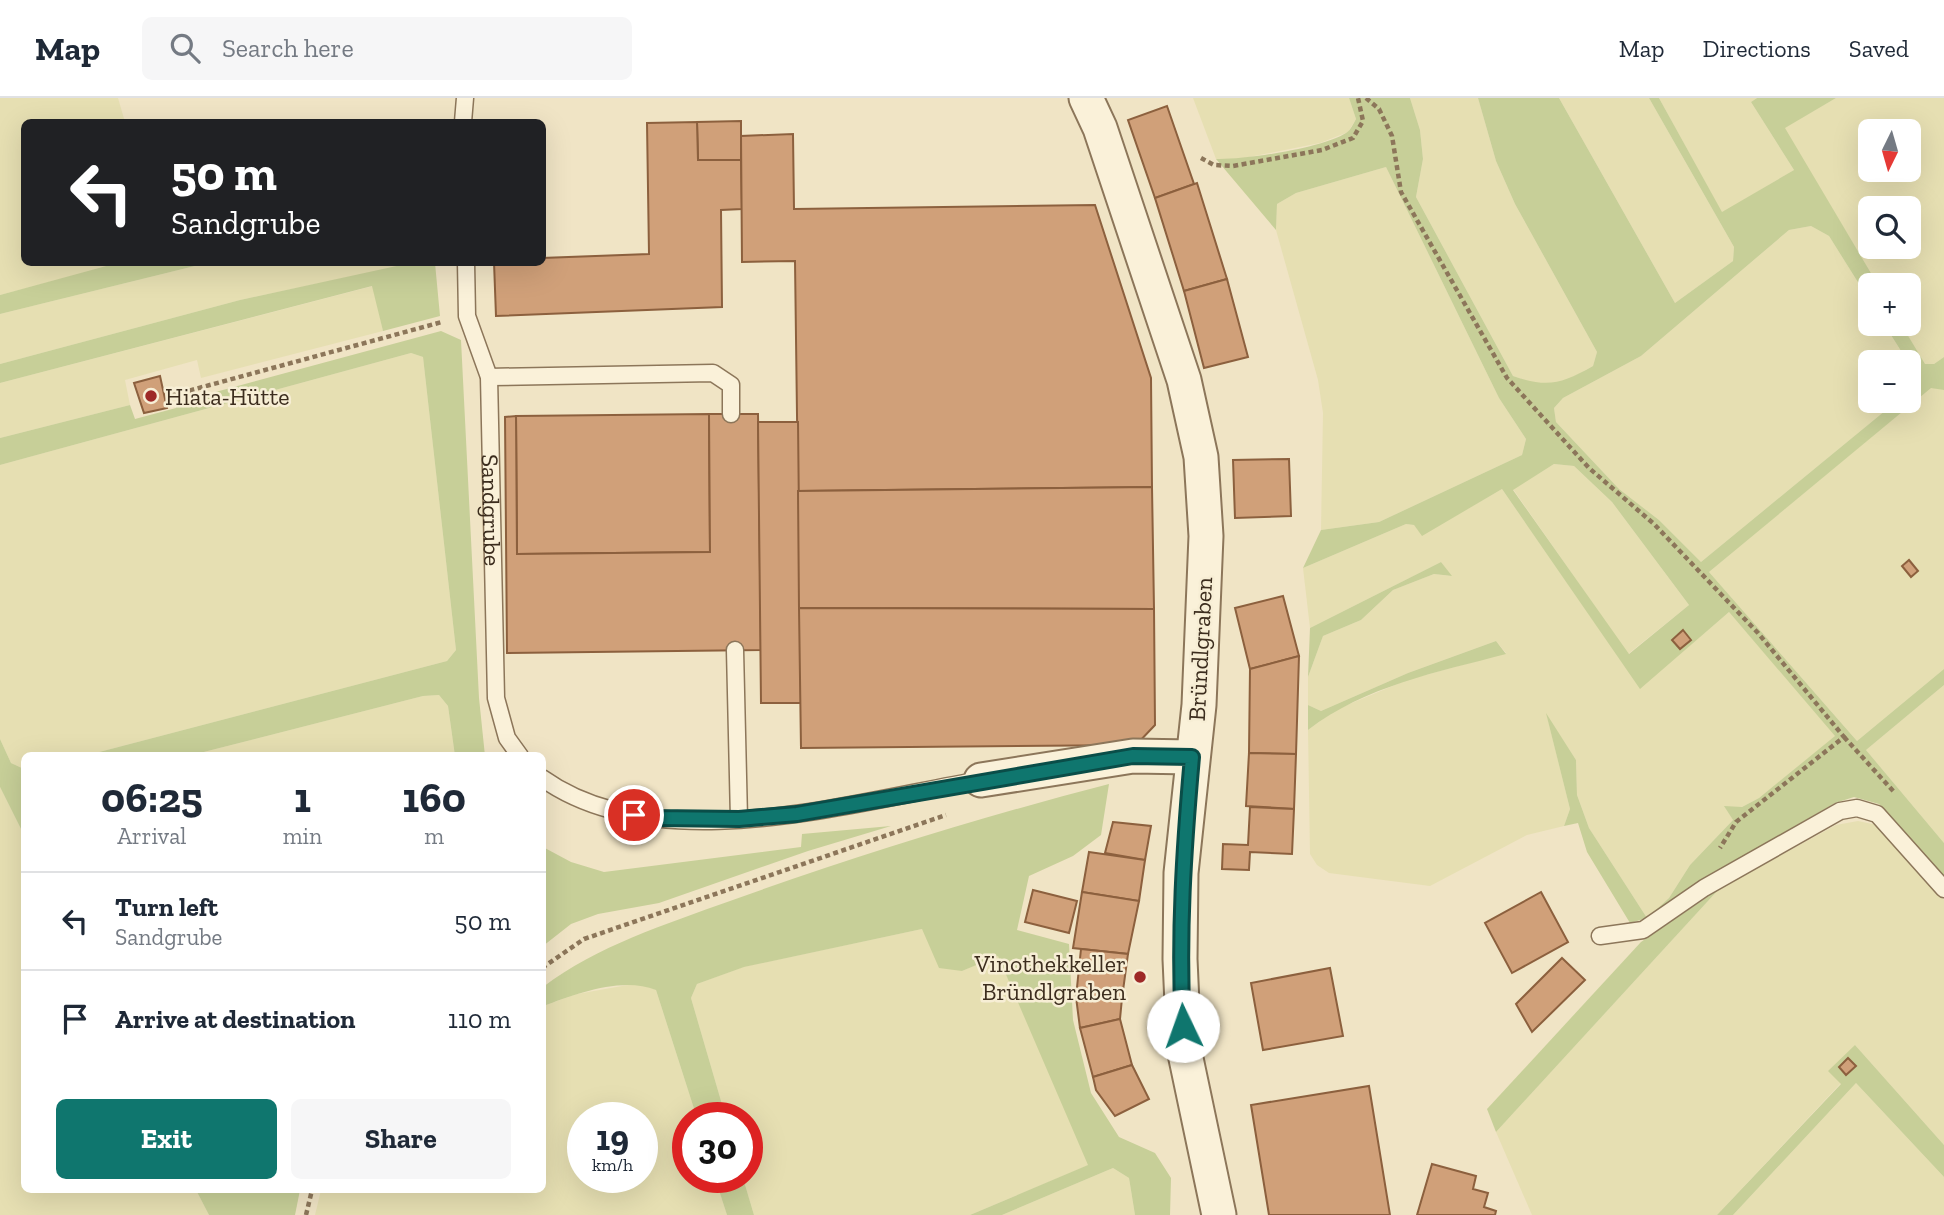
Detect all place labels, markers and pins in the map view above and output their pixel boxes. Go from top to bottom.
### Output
place label: Hiata-Hütte [165,382,290,411]
marker: Hiata-Hütte [143,388,159,404]
pin [604,785,664,845]
place label: Vinothekkeller Bründlgraben [974,949,1126,1006]
marker: Vinothekkeller Bründlgraben [1132,969,1148,985]

